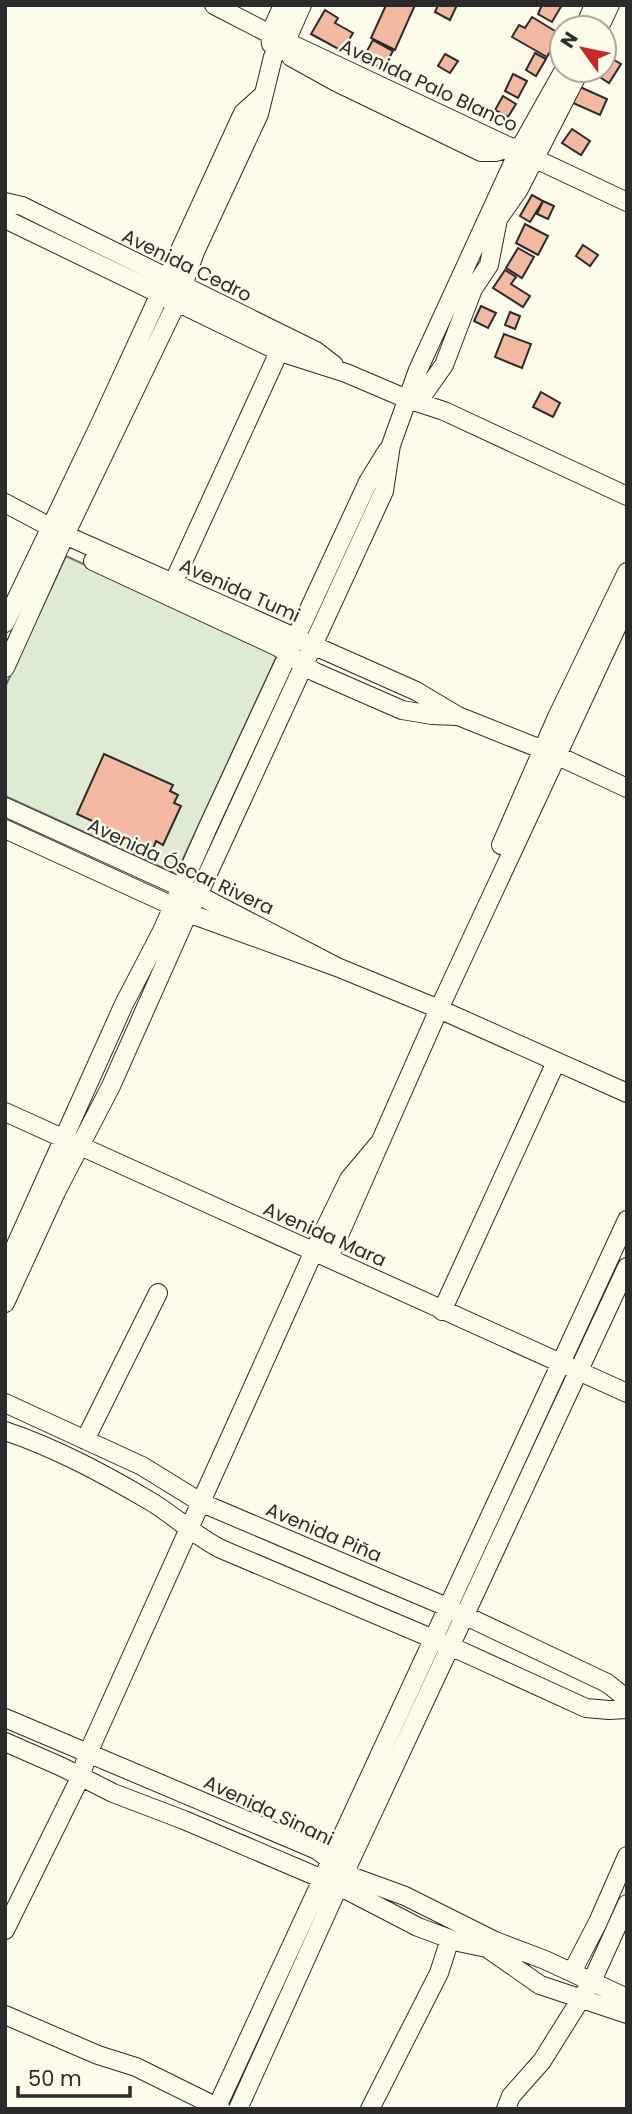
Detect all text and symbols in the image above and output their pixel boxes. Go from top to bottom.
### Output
north arrow [548,14,618,84]
text: N [554,27,584,53]
street label: Avenida Palo Blanco [335,32,522,139]
street label: Avenida Cedro [117,222,256,309]
street label: Avenida Tumi [175,552,304,629]
street label: Avenida Óscar Rivera [83,811,278,922]
street label: Avenida Mara [259,1195,391,1274]
street label: Avenida Piña [262,1496,386,1569]
street label: Avenida Sinani [199,1769,338,1852]
scale bar [18,2054,130,2098]
text: 50 m [28,2064,82,2093]

